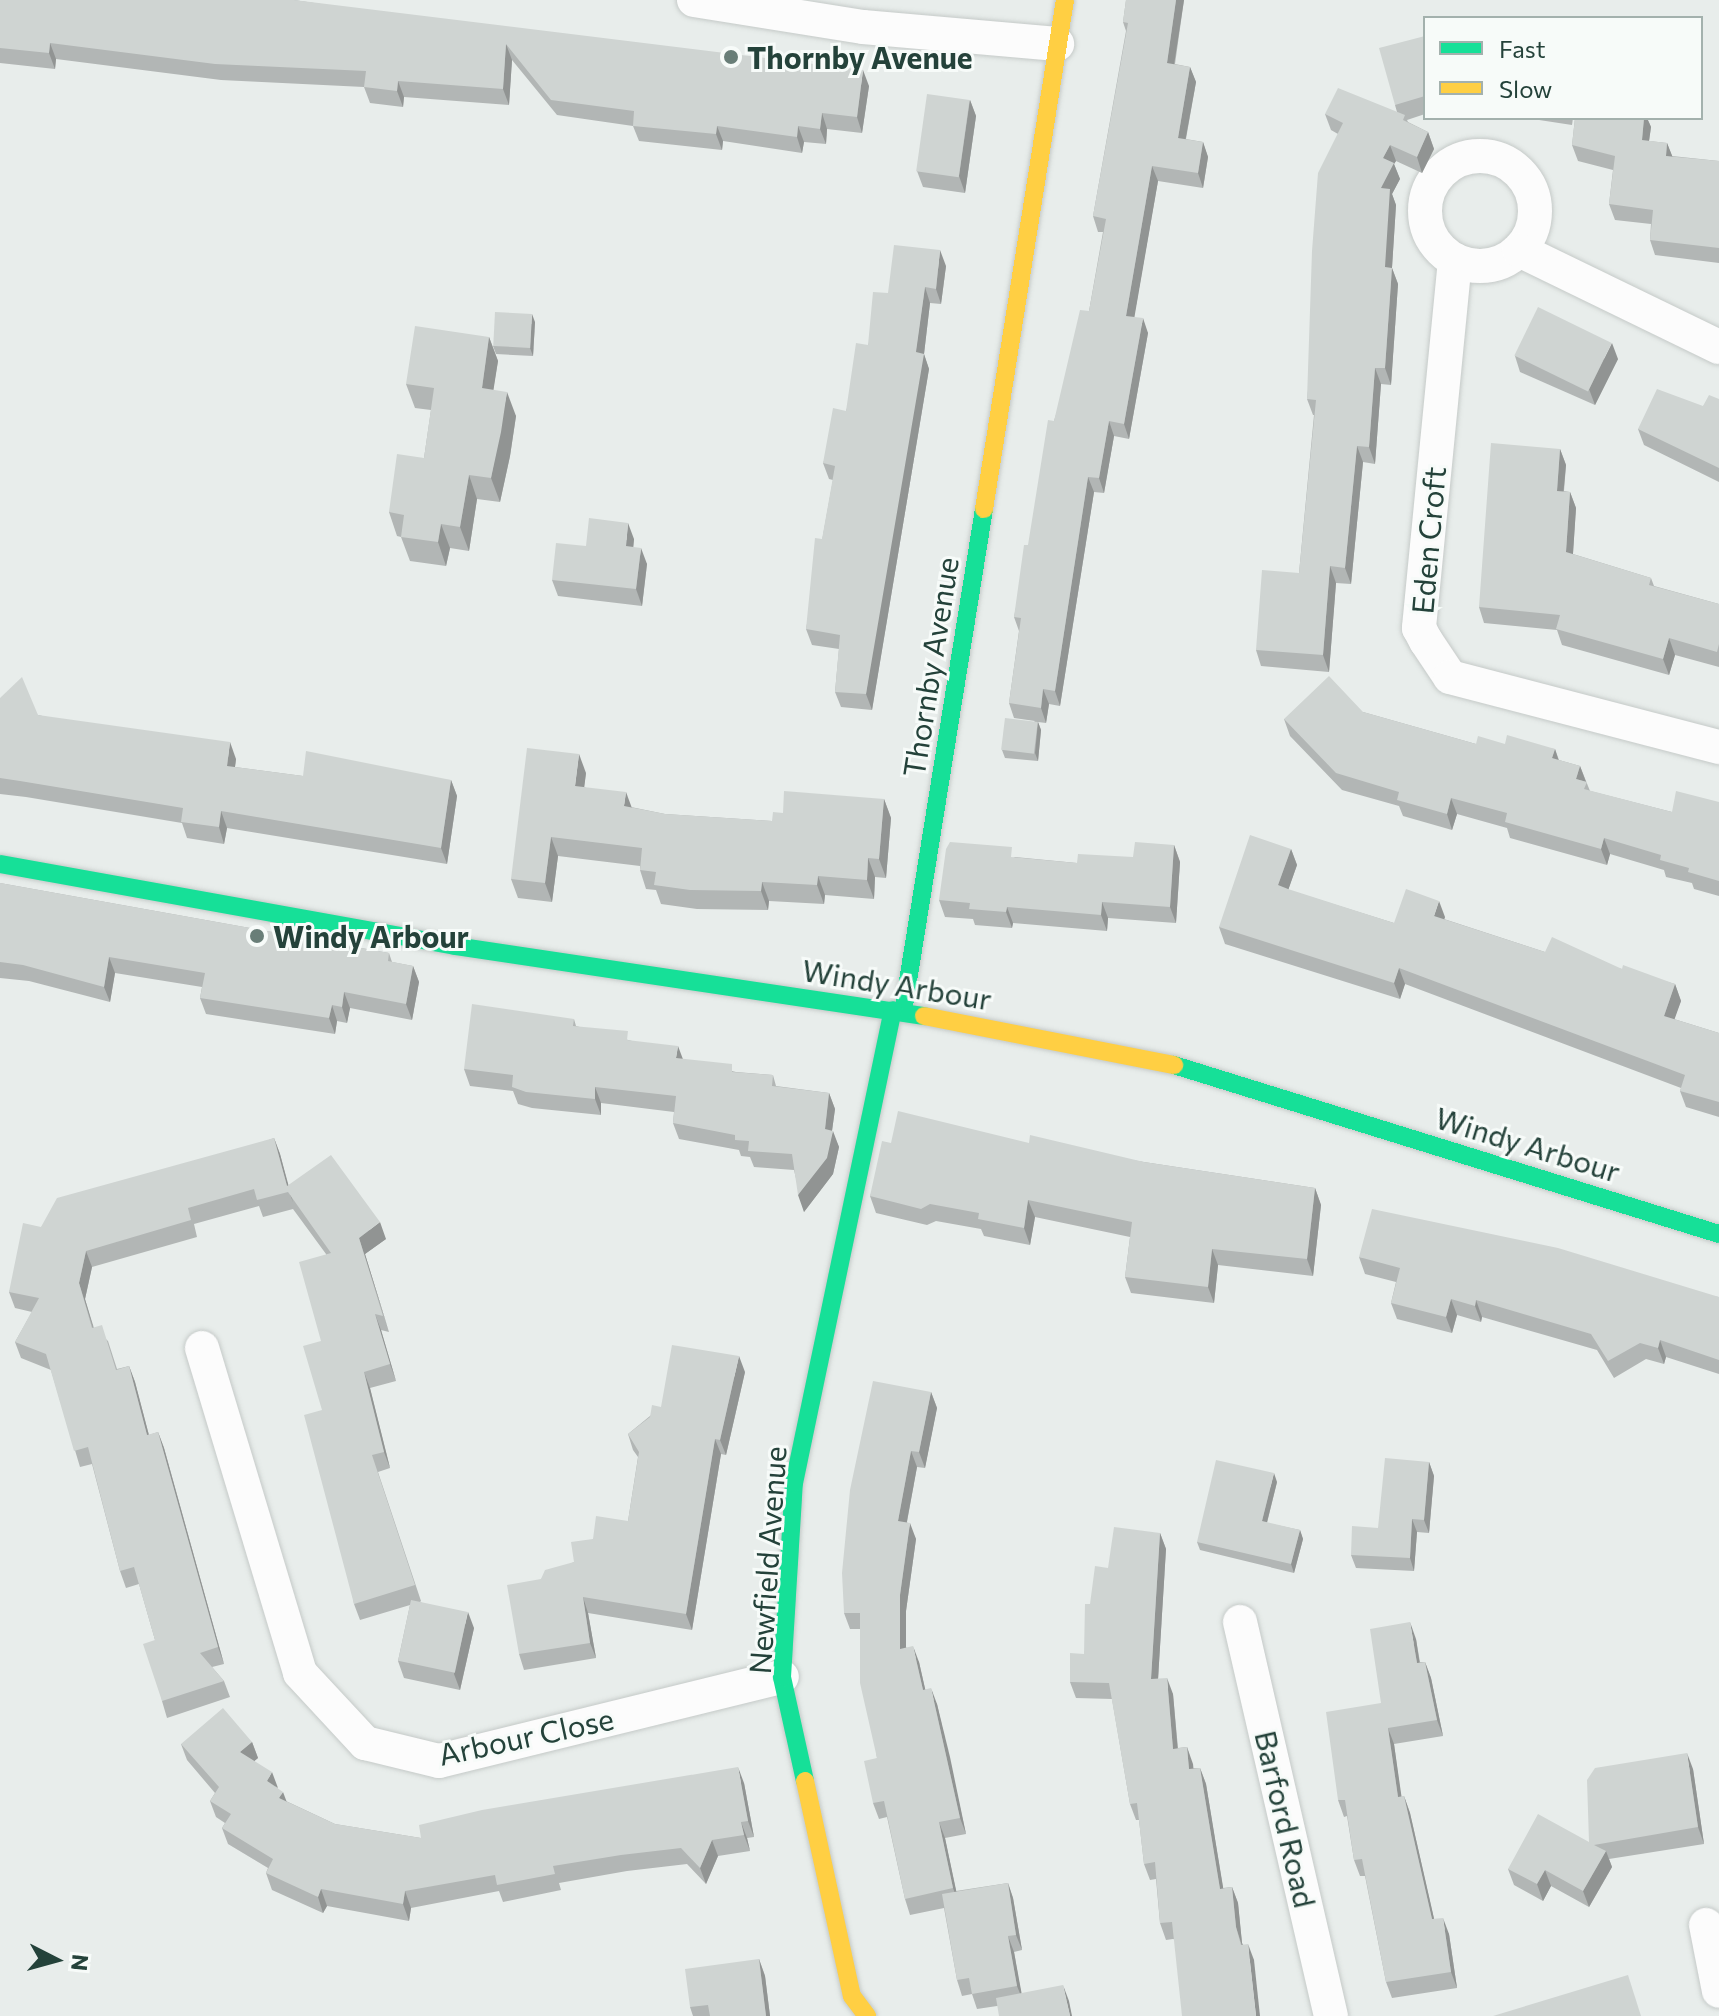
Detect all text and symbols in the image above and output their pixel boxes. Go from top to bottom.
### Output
legend [1423,16,1703,120]
text: Fast [1499,34,1546,63]
place label: Thornby Avenue [747,39,973,75]
marker: Thornby Avenue [722,48,740,66]
text: Slow [1499,74,1552,103]
street label: Eden Croft [1404,465,1452,615]
street label: Thornby Avenue [895,554,965,780]
place label: Windy Arbour [273,918,469,954]
marker: Windy Arbour [248,927,266,945]
street label: Windy Arbour [800,951,994,1017]
street label: Windy Arbour [1431,1099,1625,1189]
street label: Newfield Avenue [741,1445,793,1675]
street label: Arbour Close [435,1700,617,1772]
street label: Barford Road [1248,1727,1324,1911]
north arrow [16,1920,96,2000]
text: N [66,1953,95,1972]

